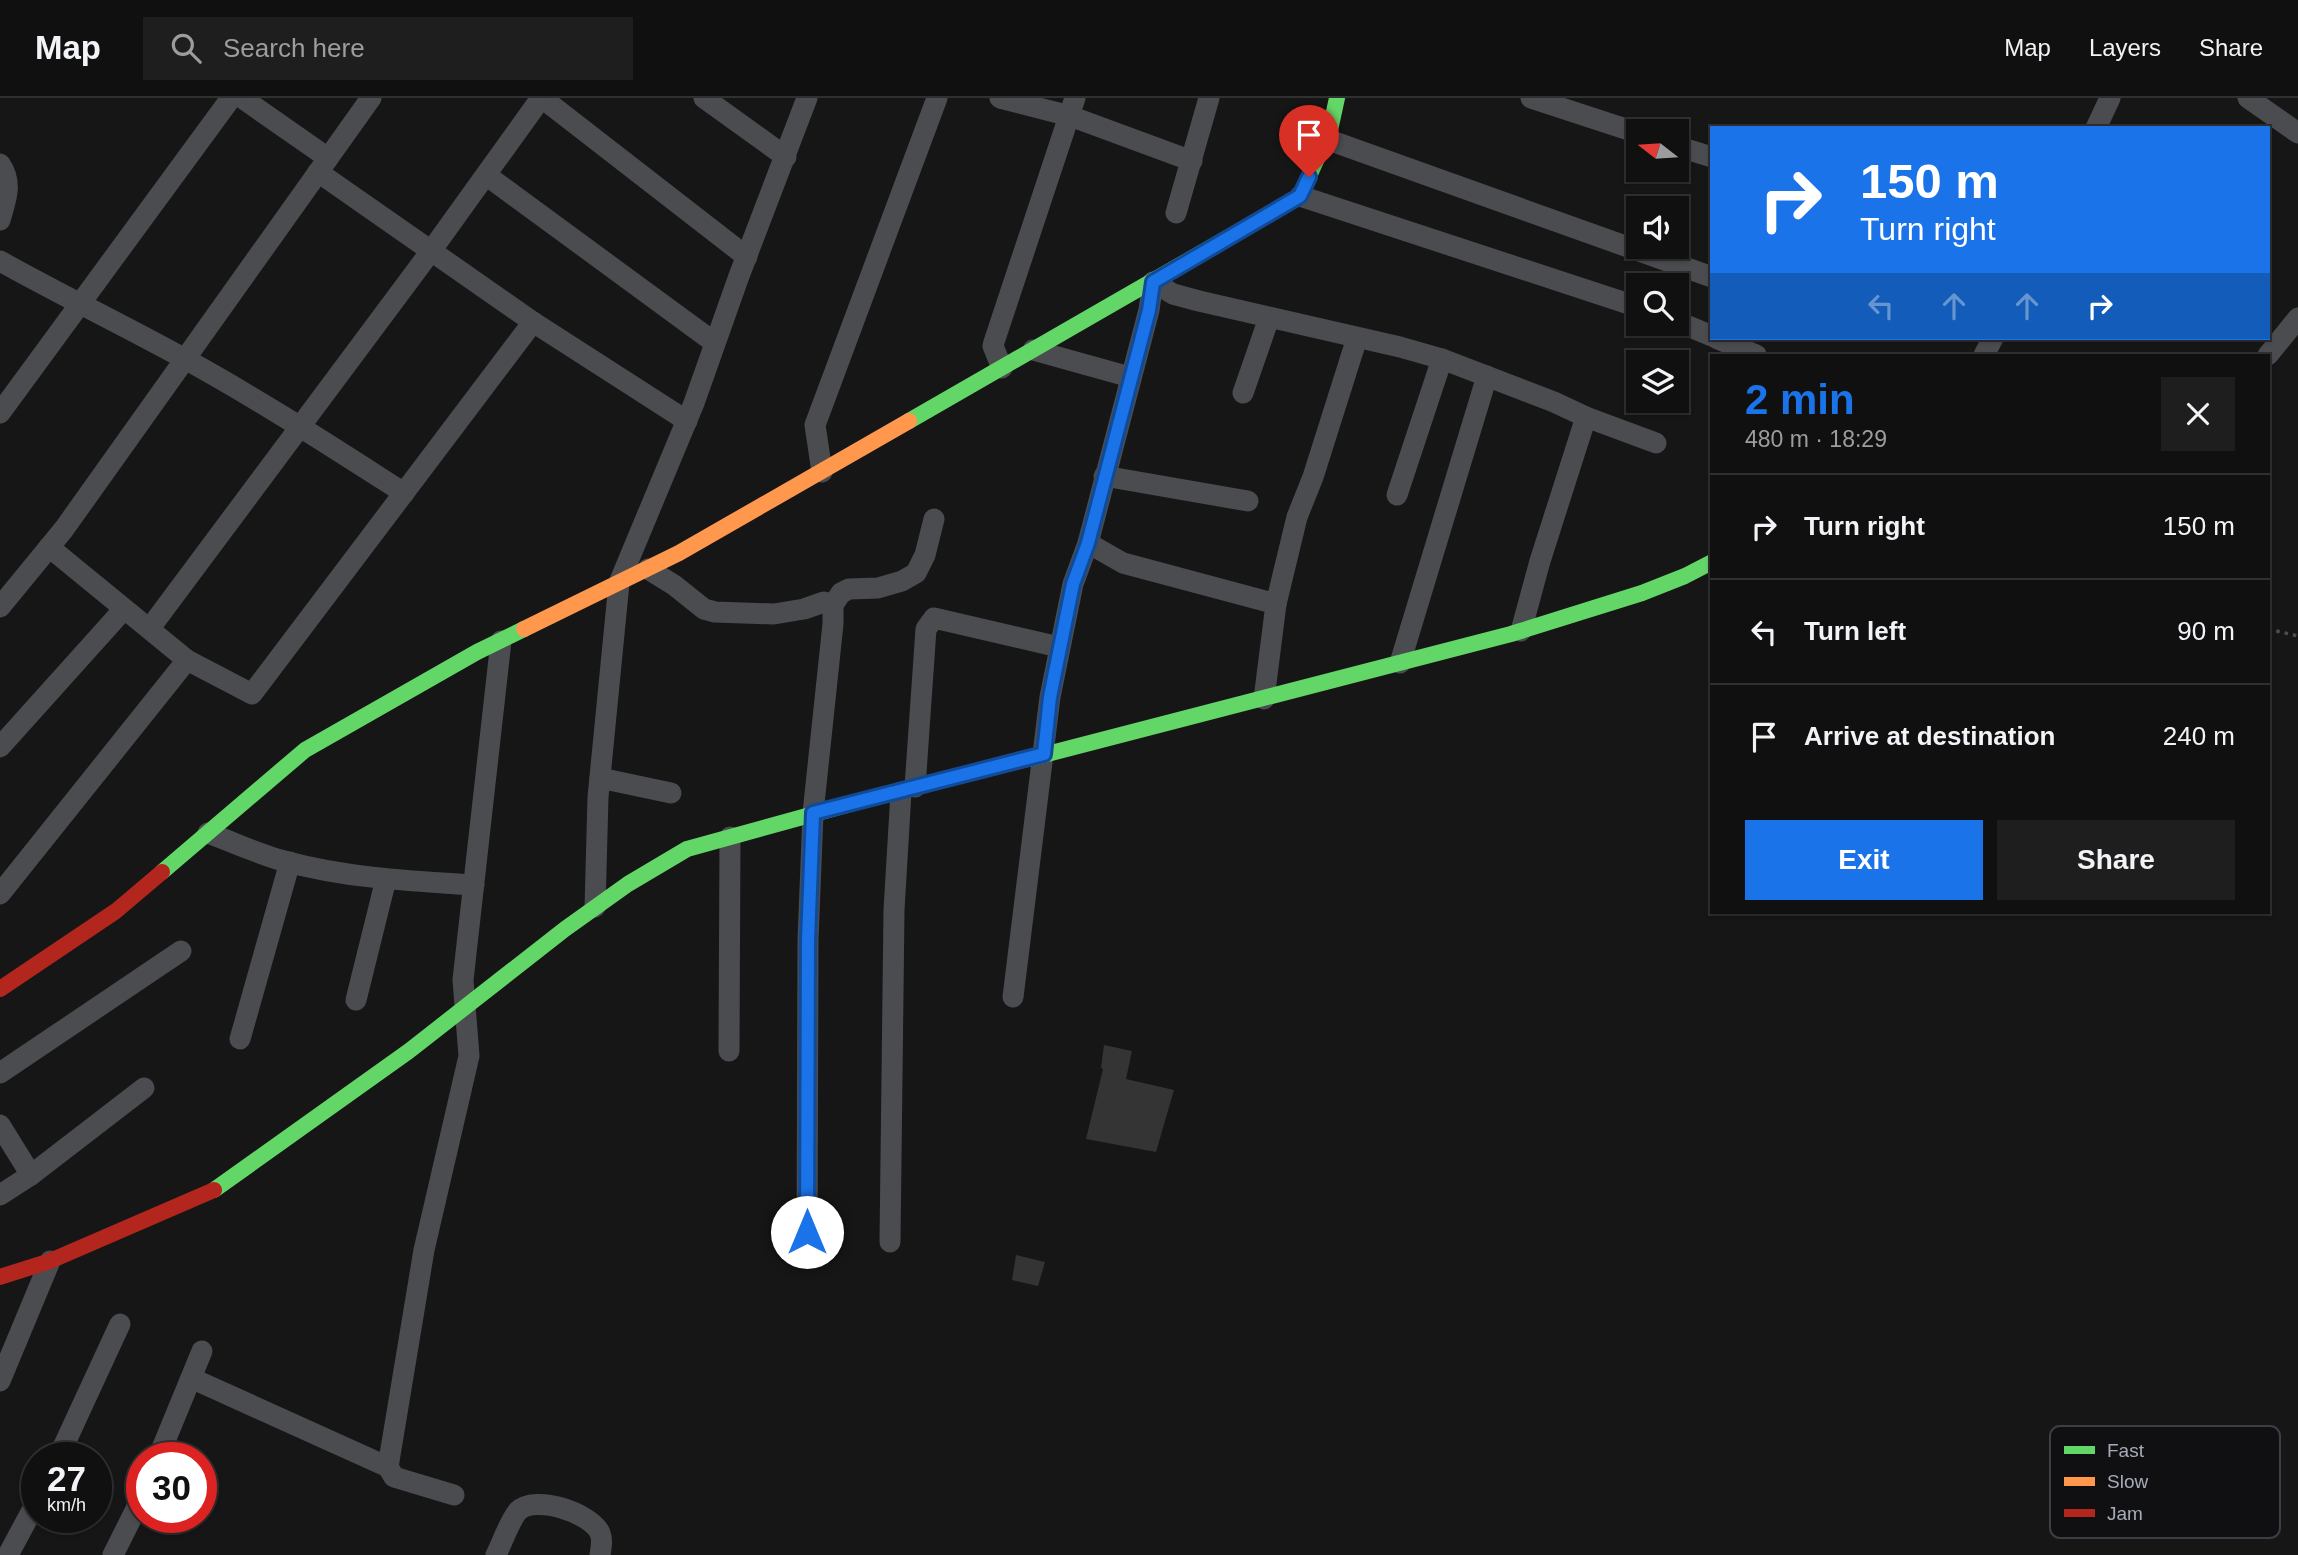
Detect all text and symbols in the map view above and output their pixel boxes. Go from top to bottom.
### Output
search box [143,17,633,80]
text: Map [35,29,101,66]
icon: search [167,29,205,67]
text: Search here [223,33,365,63]
text: Map [2004,34,2051,61]
text: Layers [2089,34,2161,61]
text: Share [2199,34,2263,61]
pin [1279,105,1339,177]
icon: arrive [1290,116,1328,154]
north arrow [1626,119,1689,182]
map controls [1626,119,1689,413]
icon: right [1745,154,1836,245]
text: 150 m [1860,154,1999,208]
button: sound [1626,196,1689,259]
text: Turn right [1860,211,1996,247]
button: search [1626,273,1689,336]
icon: left [1862,287,1900,325]
icon: ahead [1935,287,1973,325]
icon: ahead [2008,287,2046,325]
icon: right [2081,287,2119,325]
button: layers [1626,350,1689,413]
text: 2 min [1745,376,1855,423]
button: close [2161,377,2235,451]
text: 480 m · 18:29 [1745,426,1887,452]
icon: right [1745,508,1783,546]
text: Turn right [1804,511,1925,541]
text: 150 m [2163,511,2235,541]
icon: left [1745,613,1783,651]
text: Turn left [1804,616,1906,646]
text: 90 m [2177,616,2235,646]
icon: arrive [1745,718,1783,756]
text: Arrive at destination [1804,721,2055,751]
text: 240 m [2163,721,2235,751]
button: Exit [1745,820,1983,900]
button: Share [1997,820,2235,900]
position arrow [770,1195,844,1269]
legend [2050,1426,2280,1538]
text: Fast [2107,1440,2145,1461]
speed limit sign: 30 [126,1442,217,1533]
text: 27 [47,1459,86,1498]
text: Slow [2107,1471,2148,1492]
text: km/h [47,1495,86,1515]
text: Jam [2107,1503,2143,1524]

